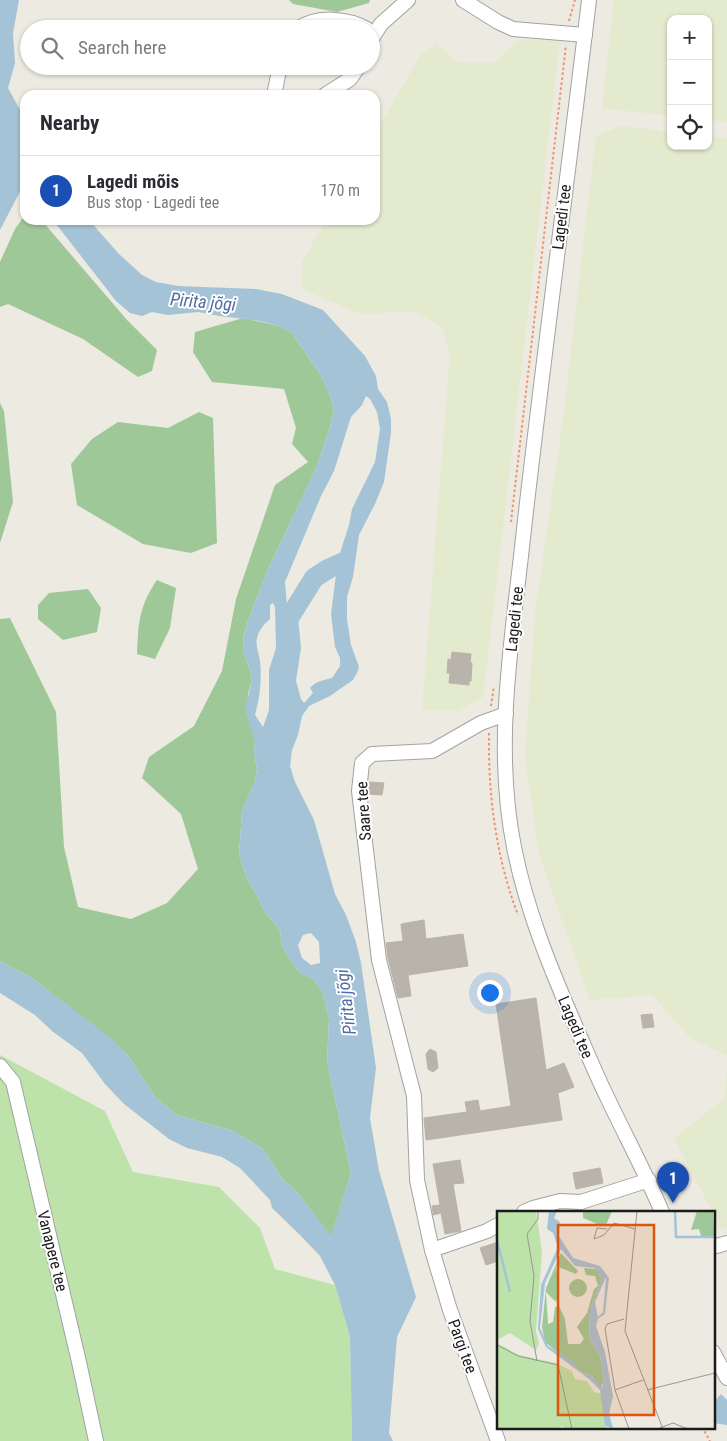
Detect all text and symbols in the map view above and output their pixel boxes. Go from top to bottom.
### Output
map controls [667,15,712,150]
button: + [667,15,712,60]
search box [20,20,380,75]
icon: search [38,34,66,62]
text: Search here [78,36,166,59]
button: − [667,60,712,105]
button: locate [667,105,712,150]
text: Nearby [40,111,99,135]
text: Lagedi mõis [87,170,179,193]
text: 1 [52,181,60,200]
text: 170 m [321,181,360,200]
street label: Lagedi tee [548,183,575,251]
text: Bus stop · Lagedi tee [87,193,219,212]
water label: Pirita jõgi [169,288,238,315]
street label: Lagedi tee [502,585,527,653]
street label: Saare tee [352,781,375,841]
water label: Pirita jõgi [331,967,360,1036]
your location [477,980,503,1006]
street label: Lagedi tee [554,993,597,1061]
pin: 1 [657,1162,689,1203]
street label: Vanapere tee [33,1209,72,1294]
inset map [497,1211,714,1428]
street label: Pargi tee [444,1317,481,1376]

